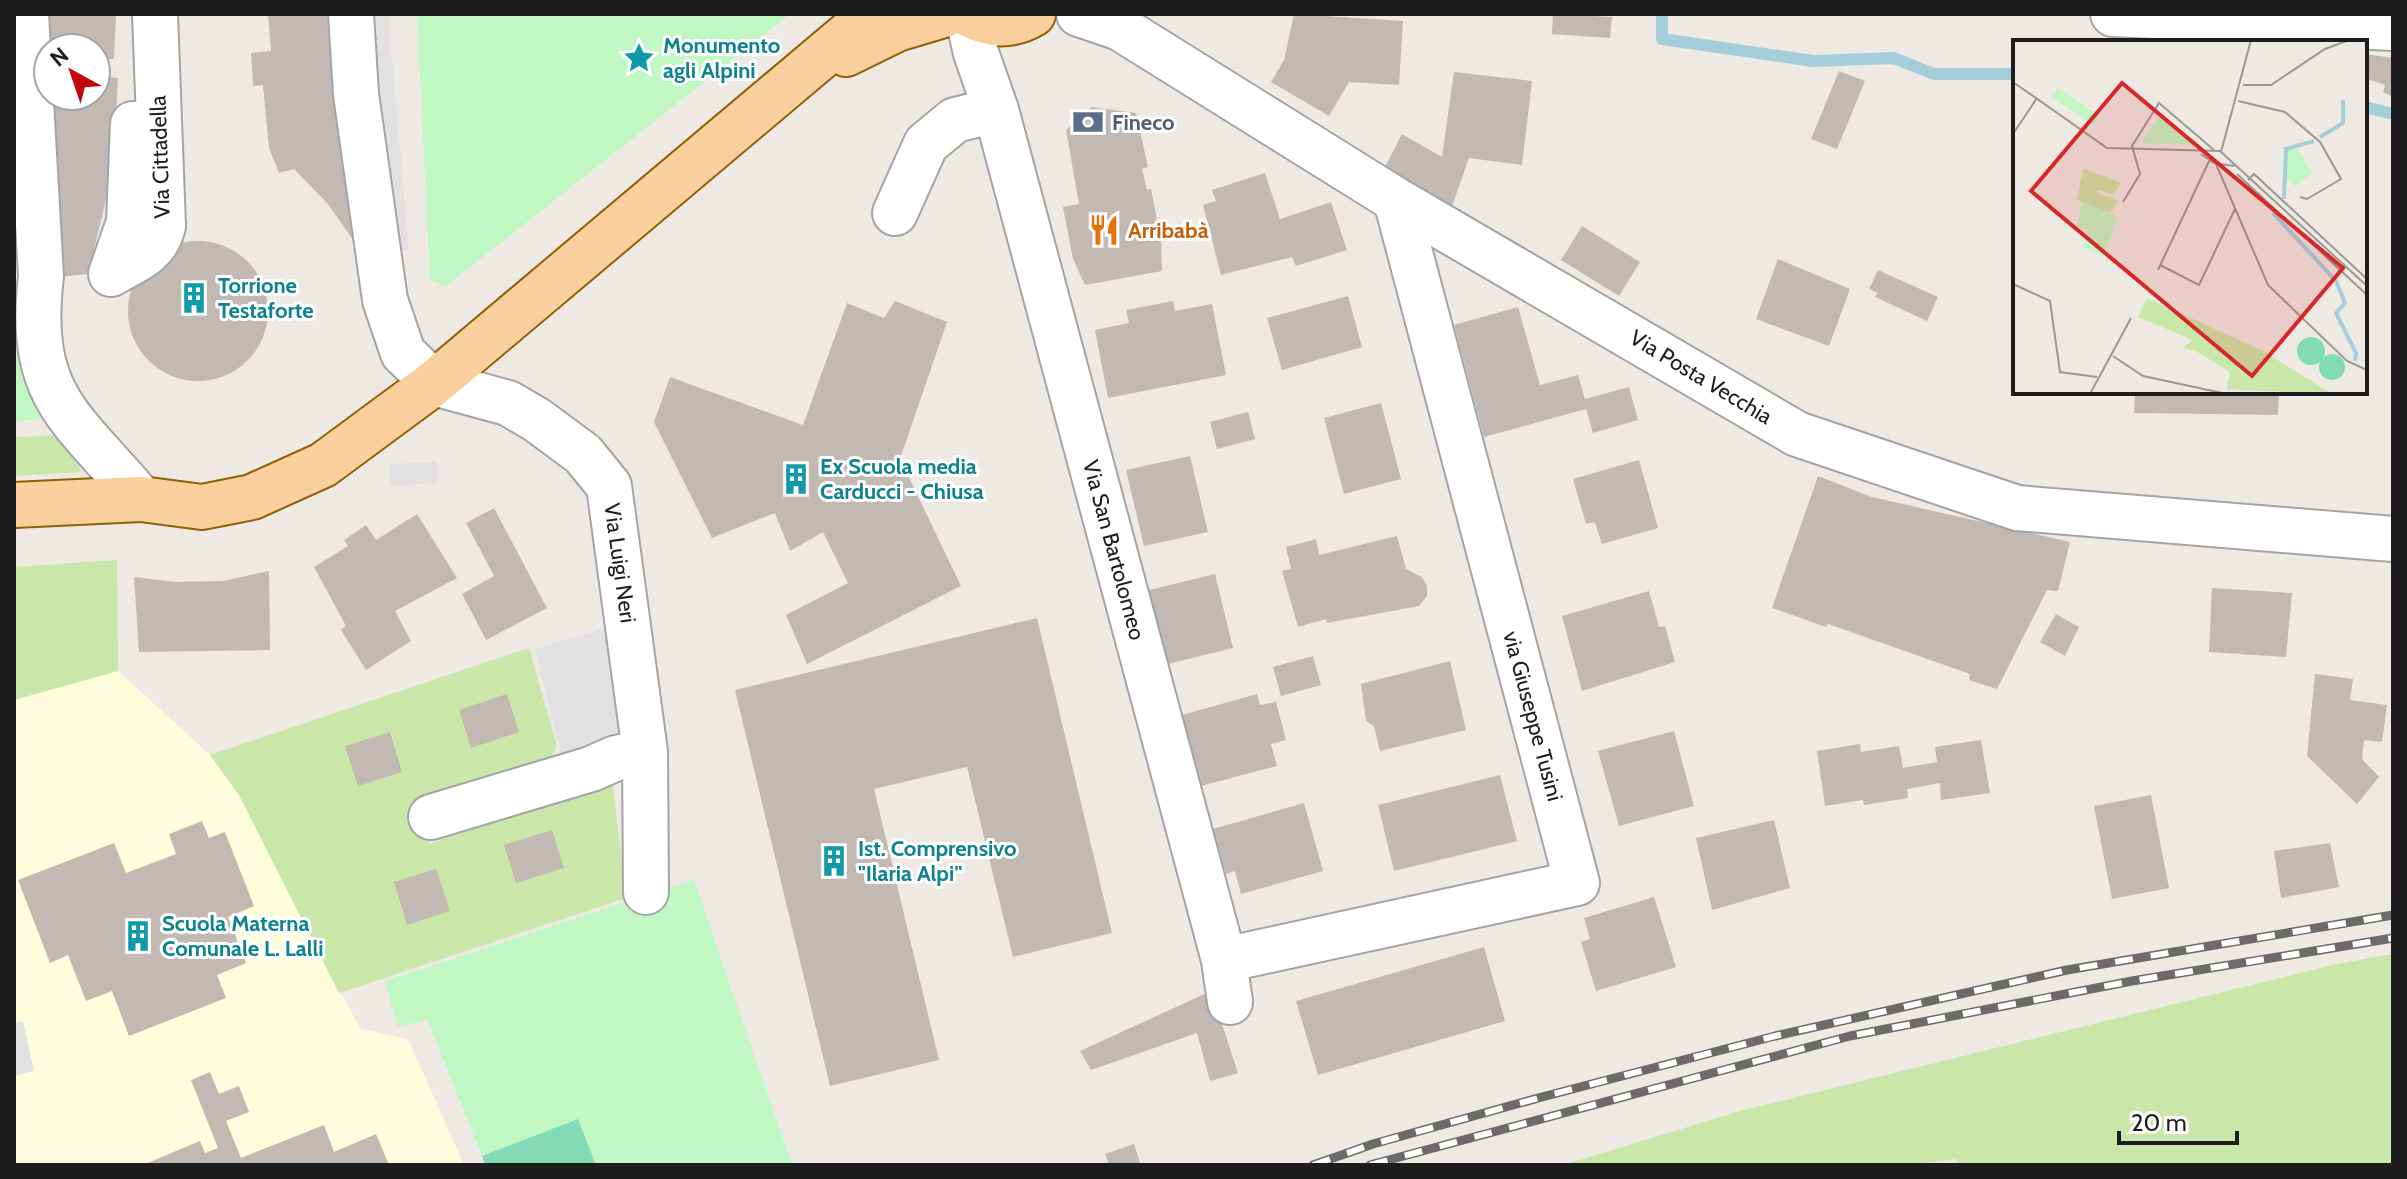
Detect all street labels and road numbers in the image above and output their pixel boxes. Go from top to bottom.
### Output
street label: Via Cittadella [144,94,176,219]
street label: Via Posta Vecchia [1625,324,1777,430]
street label: Via San Bartolomeo [1077,457,1151,643]
street label: Via Luigi Neri [598,501,642,625]
street label: via Giuseppe Tusini [1497,628,1569,804]

